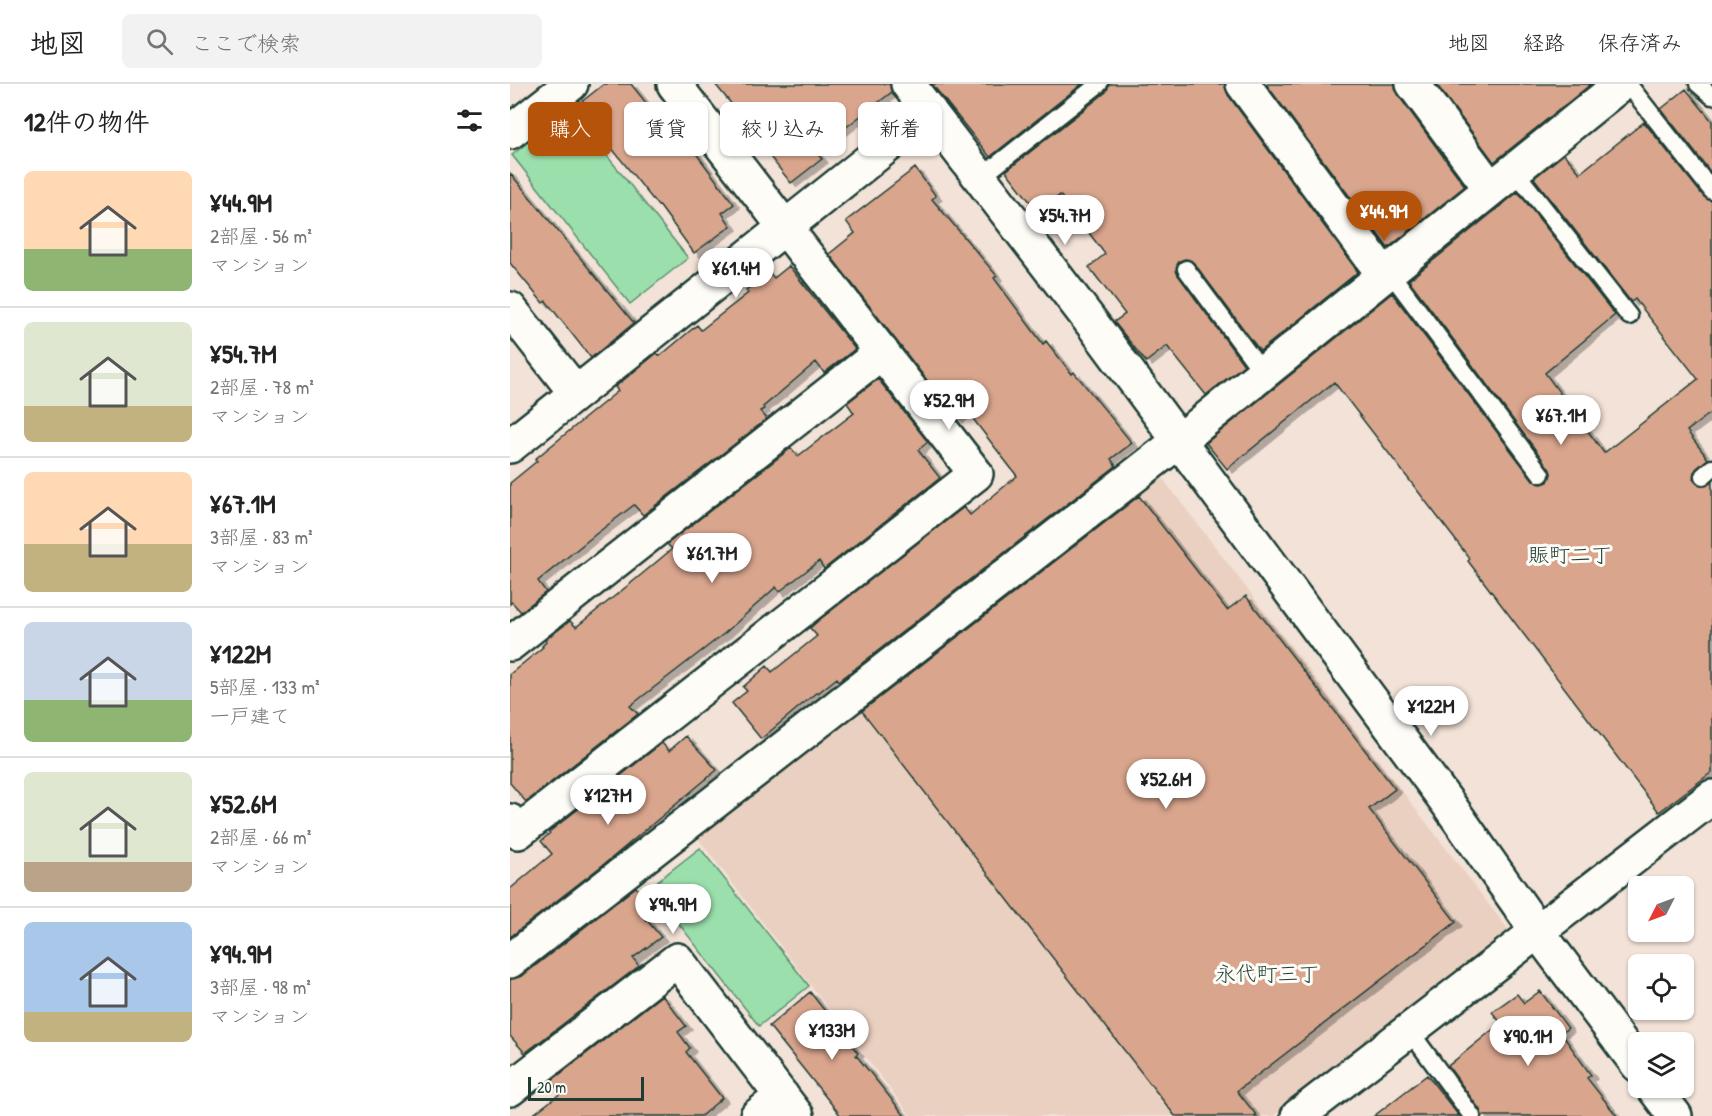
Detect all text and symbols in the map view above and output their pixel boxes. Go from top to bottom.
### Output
search box [122,14,542,68]
text: 地図 [30,24,86,62]
icon: search [143,25,176,58]
text: ここで検索 [191,28,301,58]
text: 地図 [1448,28,1490,57]
text: 経路 [1523,28,1565,57]
text: 保存済み [1598,28,1682,57]
chip: 購入 [528,102,612,156]
chip: 賃貸 [624,102,708,156]
chip: 絞り込み [720,102,846,156]
chip: 新着 [858,102,942,156]
text: 12件の物件 [24,104,150,139]
icon: filters [453,104,486,137]
text: ¥44.9M [210,185,272,220]
pin: ¥44.9M [1335,191,1433,242]
icon: home [72,195,144,267]
pin: ¥54.7M [1016,195,1114,246]
text: ¥44.9M [1360,197,1408,224]
text: ¥54.7M [1039,201,1091,228]
text: 2部屋 · 56 m² [210,222,312,249]
pin: ¥61.4M [687,248,785,299]
text: マンション [210,251,309,278]
text: ¥61.4M [712,254,760,281]
text: ¥54.7M [210,336,277,371]
icon: home [72,346,144,418]
text: 2部屋 · 78 m² [210,373,314,400]
pin: ¥52.9M [900,380,998,431]
text: ¥52.9M [924,386,974,413]
pin: ¥67.1M [1512,395,1610,446]
text: ¥67.1M [1536,401,1586,428]
text: マンション [210,402,309,429]
text: ¥67.1M [210,486,276,521]
icon: home [72,496,144,568]
text: 3部屋 · 83 m² [210,523,313,550]
pin: ¥61.7M [663,533,761,584]
text: ¥61.7M [687,539,737,566]
district label: 賑町二丁 [1528,540,1612,569]
text: マンション [210,552,309,579]
text: ¥122M [210,636,271,671]
icon: home [72,646,144,718]
text: 5部屋 · 133 m² [210,673,320,700]
pin: ¥122M [1389,686,1473,737]
text: ¥122M [1407,692,1455,719]
text: 一戸建て [210,702,290,729]
pin: ¥52.6M [1117,759,1215,810]
text: ¥52.6M [1140,765,1192,792]
pin: ¥127M [566,775,650,826]
text: ¥127M [584,781,632,808]
text: ¥52.6M [210,786,277,821]
icon: home [72,796,144,868]
text: 2部屋 · 66 m² [210,823,311,850]
text: マンション [210,852,309,879]
north arrow [1628,876,1694,942]
map controls [1628,876,1694,1098]
pin: ¥94.9M [624,884,722,935]
text: ¥94.9M [649,890,697,917]
text: ¥94.9M [210,936,272,971]
icon: home [72,946,144,1018]
button: locate [1628,954,1694,1020]
district label: 永代町三丁 [1215,959,1320,988]
text: 3部屋 · 98 m² [210,973,311,1000]
text: マンション [210,1002,309,1029]
pin: ¥133M [790,1010,874,1061]
text: ¥133M [809,1016,855,1043]
pin: ¥90.1M [1479,1016,1577,1067]
text: ¥90.1M [1503,1022,1553,1049]
button: layers [1628,1032,1694,1098]
scale bar [528,1074,644,1102]
text: 20 m [537,1076,566,1098]

